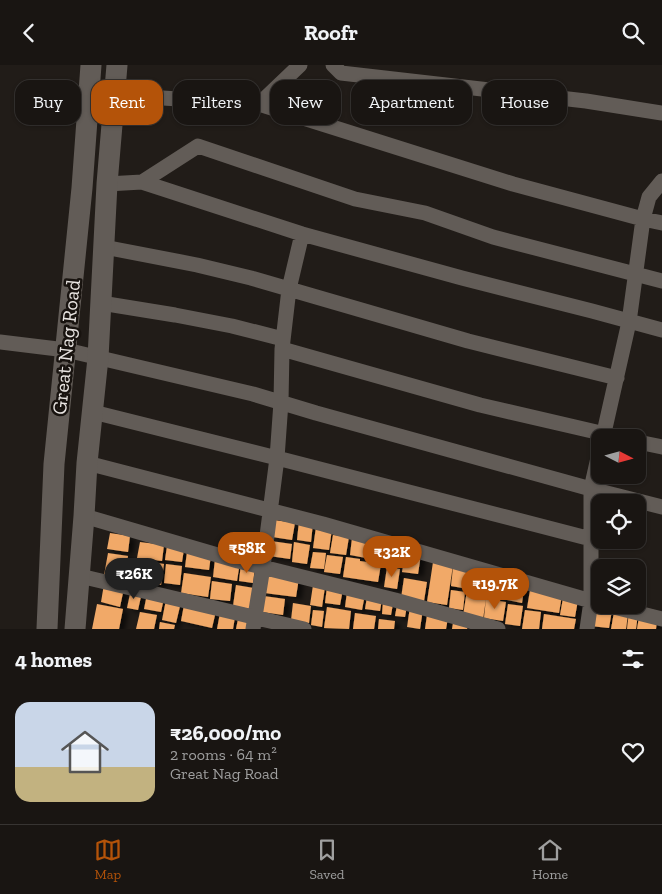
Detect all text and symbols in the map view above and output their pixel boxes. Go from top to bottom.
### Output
icon: back [15,19,43,47]
text: Roofr [304,19,358,46]
icon: search [619,19,647,47]
chip: Buy [15,80,81,125]
chip: Rent [91,80,163,125]
chip: Filters [173,80,260,125]
chip: New [270,80,341,125]
chip: Apartment [351,80,472,125]
chip: House [482,80,567,125]
street label: Great Nag Road [47,278,85,416]
north arrow [591,429,646,484]
map controls [591,429,646,614]
button: locate [591,494,646,549]
pin: ₹58K [217,531,277,574]
pin: ₹32K [362,535,422,578]
text: ₹58K [229,538,265,557]
text: ₹32K [374,542,410,561]
pin: ₹26K [104,557,164,600]
button: layers [591,559,646,614]
text: ₹26K [116,564,152,583]
pin: ₹19.7K [454,567,536,610]
text: ₹19.7K [472,574,518,593]
icon: filters [619,645,647,673]
text: 4 homes [15,647,92,672]
text: ₹26,000/mo [170,720,281,745]
icon: home [55,722,115,782]
icon: heart [619,738,647,766]
text: 2 rooms · 64 m² [170,745,277,764]
text: Great Nag Road [170,764,279,783]
tab: Map [94,836,122,883]
tab: Saved [309,836,344,883]
tab: Home [532,836,568,883]

